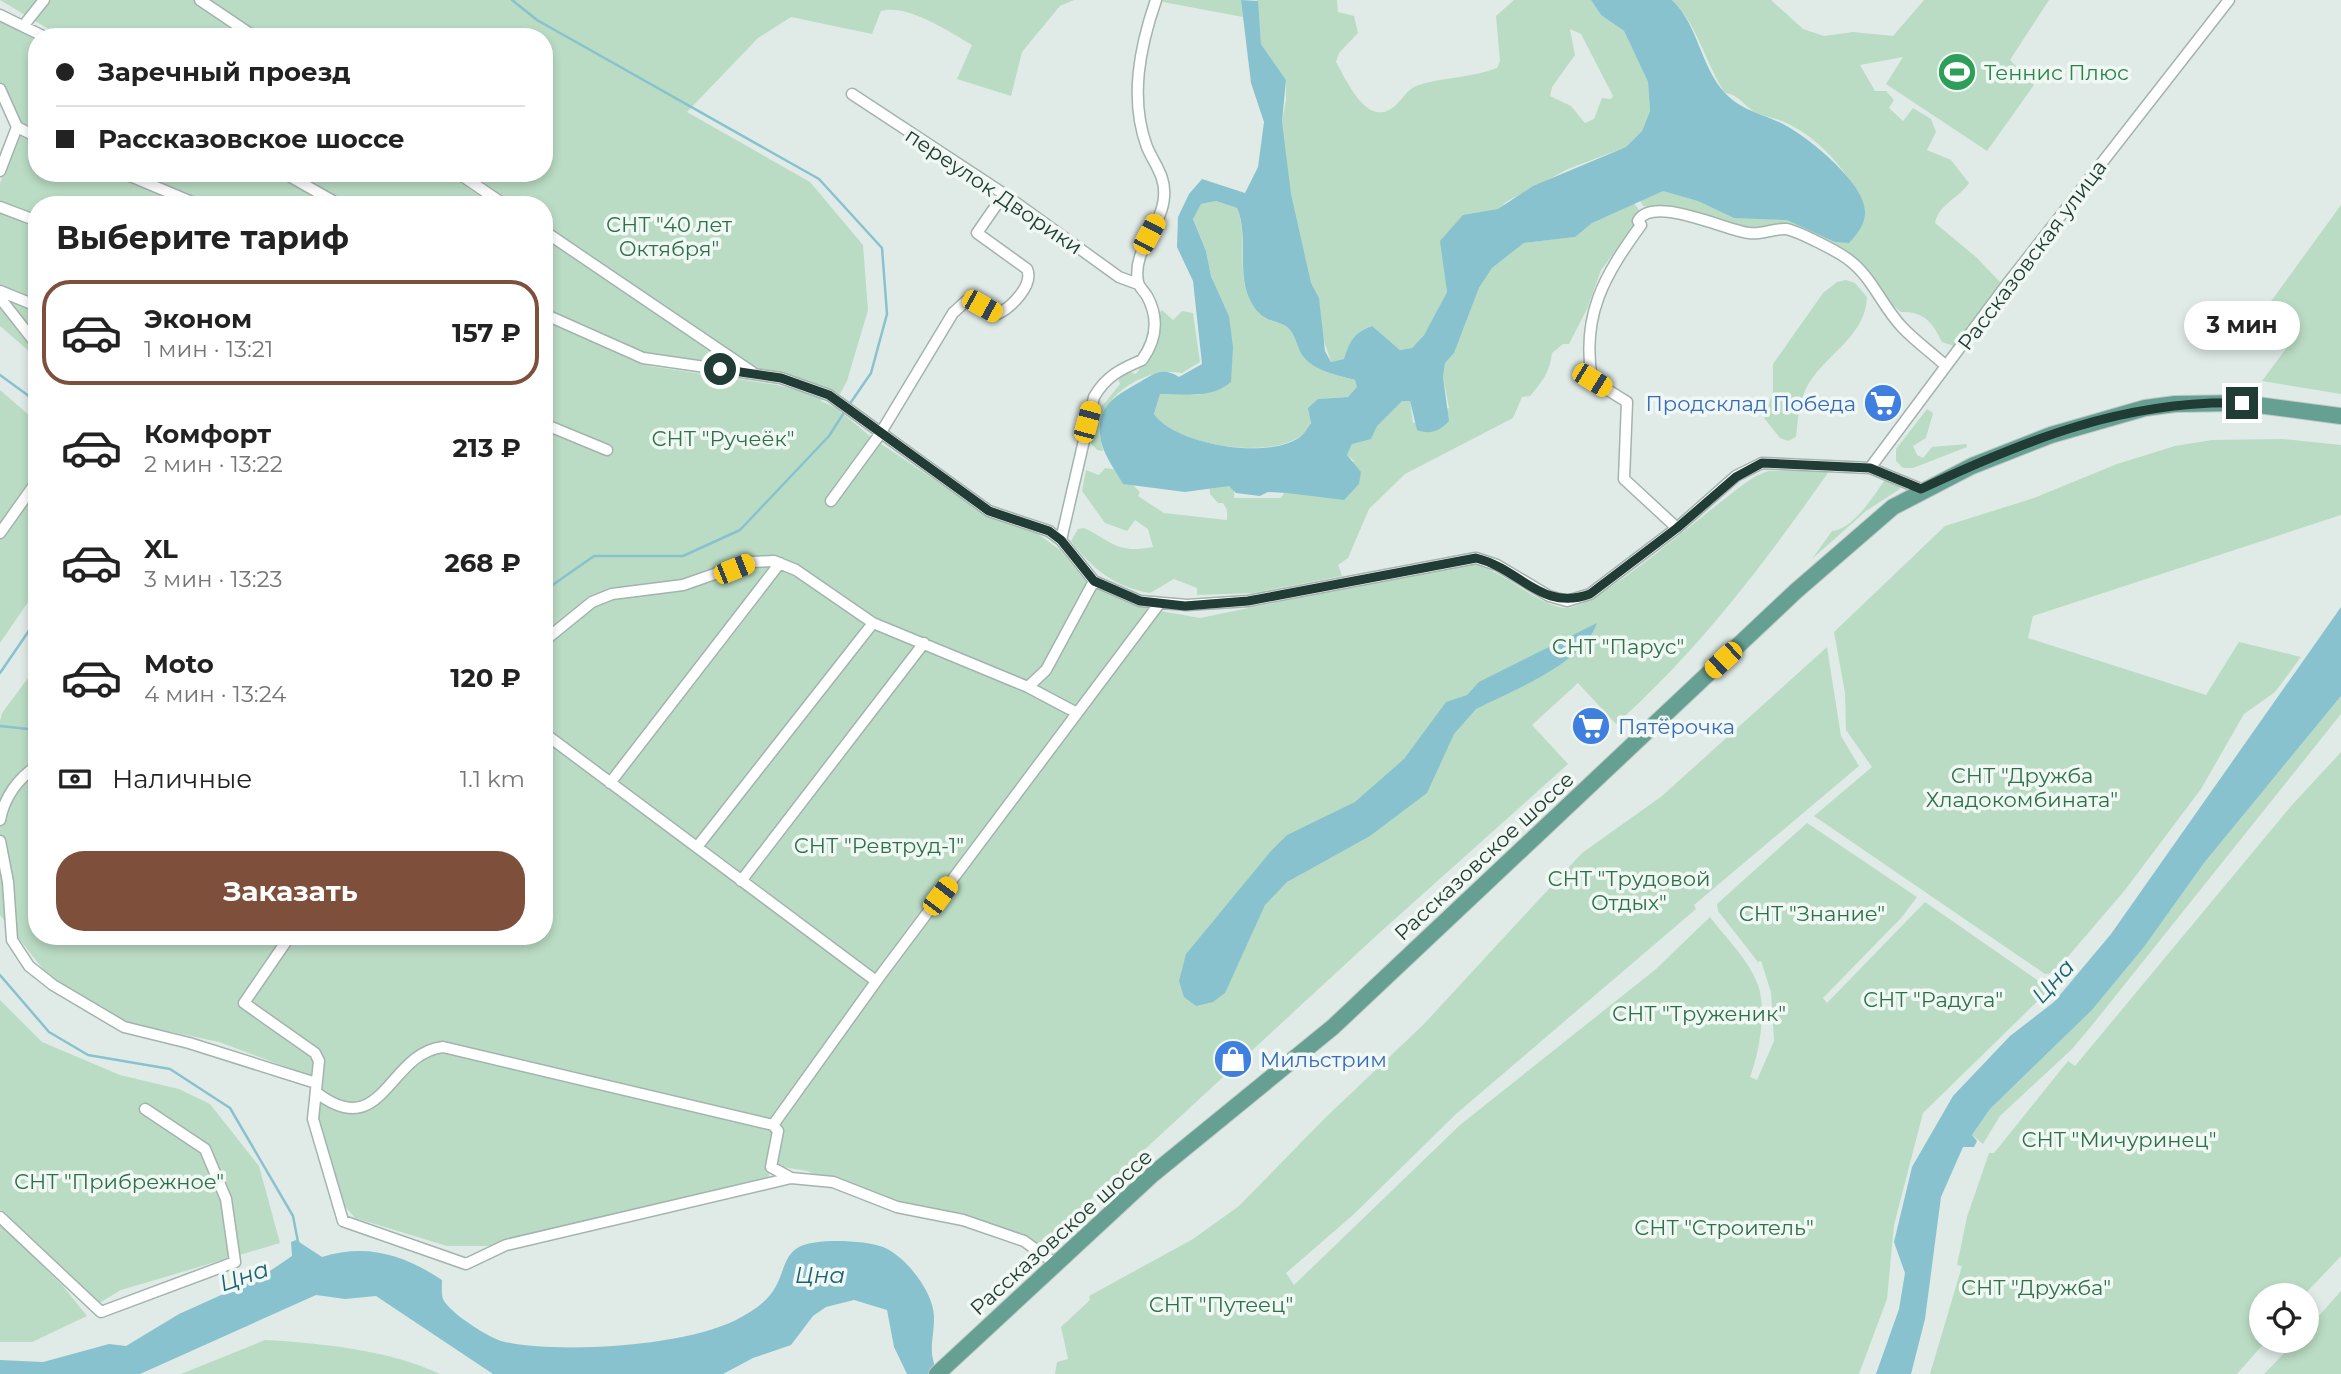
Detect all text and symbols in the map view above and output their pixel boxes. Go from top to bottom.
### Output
sports icon: Теннис Плюс [1936,51,1978,93]
text: Заречный проезд [98,56,351,88]
place label: Теннис Плюс [1984,60,2129,85]
street label: переулок Дворики [901,122,1087,260]
text: Рассказовское шоссе [98,123,405,155]
street label: Рассказовская улица [1952,155,2112,355]
car [1130,211,1169,257]
park label: СНТ "40 лет Октября" [606,212,732,261]
text: Выберите тариф [56,218,349,257]
car [959,287,1006,325]
icon: car [60,301,123,364]
callout: 3 мин [2184,302,2300,350]
text: Эконом [144,303,252,335]
text: 3 мин [2206,311,2278,339]
text: 157 ₽ [452,317,521,349]
text: 1 мин · 13:21 [144,335,273,363]
route start [704,353,736,385]
car [1569,360,1616,400]
supermarket icon: Продсклад Победа [1862,382,1904,424]
route end [2226,387,2258,419]
place label: Продсклад Победа [1645,391,1856,416]
car [1072,399,1103,445]
icon: car [60,416,123,479]
text: Комфорт [144,418,271,450]
park label: СНТ "Ручеёк" [652,426,794,451]
text: 213 ₽ [453,432,521,464]
text: 2 мин · 13:22 [144,450,283,478]
icon: car [60,531,123,594]
text: XL [144,533,178,565]
text: 268 ₽ [444,547,521,579]
car [711,551,758,587]
text: 3 мин · 13:23 [144,565,283,593]
park label: СНТ "Парус" [1552,634,1684,659]
car [1701,638,1746,682]
icon: car [60,646,123,709]
text: Moto [144,648,214,680]
text: 120 ₽ [450,662,521,694]
text: 4 мин · 13:24 [144,680,287,708]
supermarket icon: Пятёрочка [1570,705,1612,747]
place label: Пятёрочка [1618,714,1735,739]
icon: cash [56,760,94,798]
text: Наличные [112,763,252,795]
park label: СНТ "Дружба Хладокомбината" [1926,763,2118,812]
text: 1.1 km [460,765,525,793]
street label: Рассказовское шоссе [1389,766,1579,946]
park label: СНТ "Ревтруд-1" [794,833,964,858]
button: Заказать [56,851,525,931]
park label: СНТ "Трудовой Отдых" [1547,866,1711,915]
car [919,873,962,919]
park label: СНТ "Знание" [1739,901,1885,926]
water label: Цна [2026,953,2080,1009]
park label: СНТ "Радуга" [1863,987,2003,1012]
park label: СНТ "Труженик" [1612,1001,1786,1026]
shop icon: Мильстрим [1212,1038,1254,1080]
place label: Мильстрим [1260,1047,1387,1072]
park label: СНТ "Мичуринец" [2021,1127,2217,1152]
street label: Рассказовское шоссе [965,1144,1157,1320]
park label: СНТ "Прибрежное" [14,1169,224,1194]
park label: СНТ "Строитель" [1634,1215,1814,1240]
water label: Цна [216,1255,272,1297]
water label: Цна [795,1261,845,1289]
park label: СНТ "Дружба" [1961,1275,2111,1300]
map controls [2249,1283,2319,1353]
button: locate [2249,1283,2319,1353]
park label: СНТ "Путеец" [1149,1292,1293,1317]

